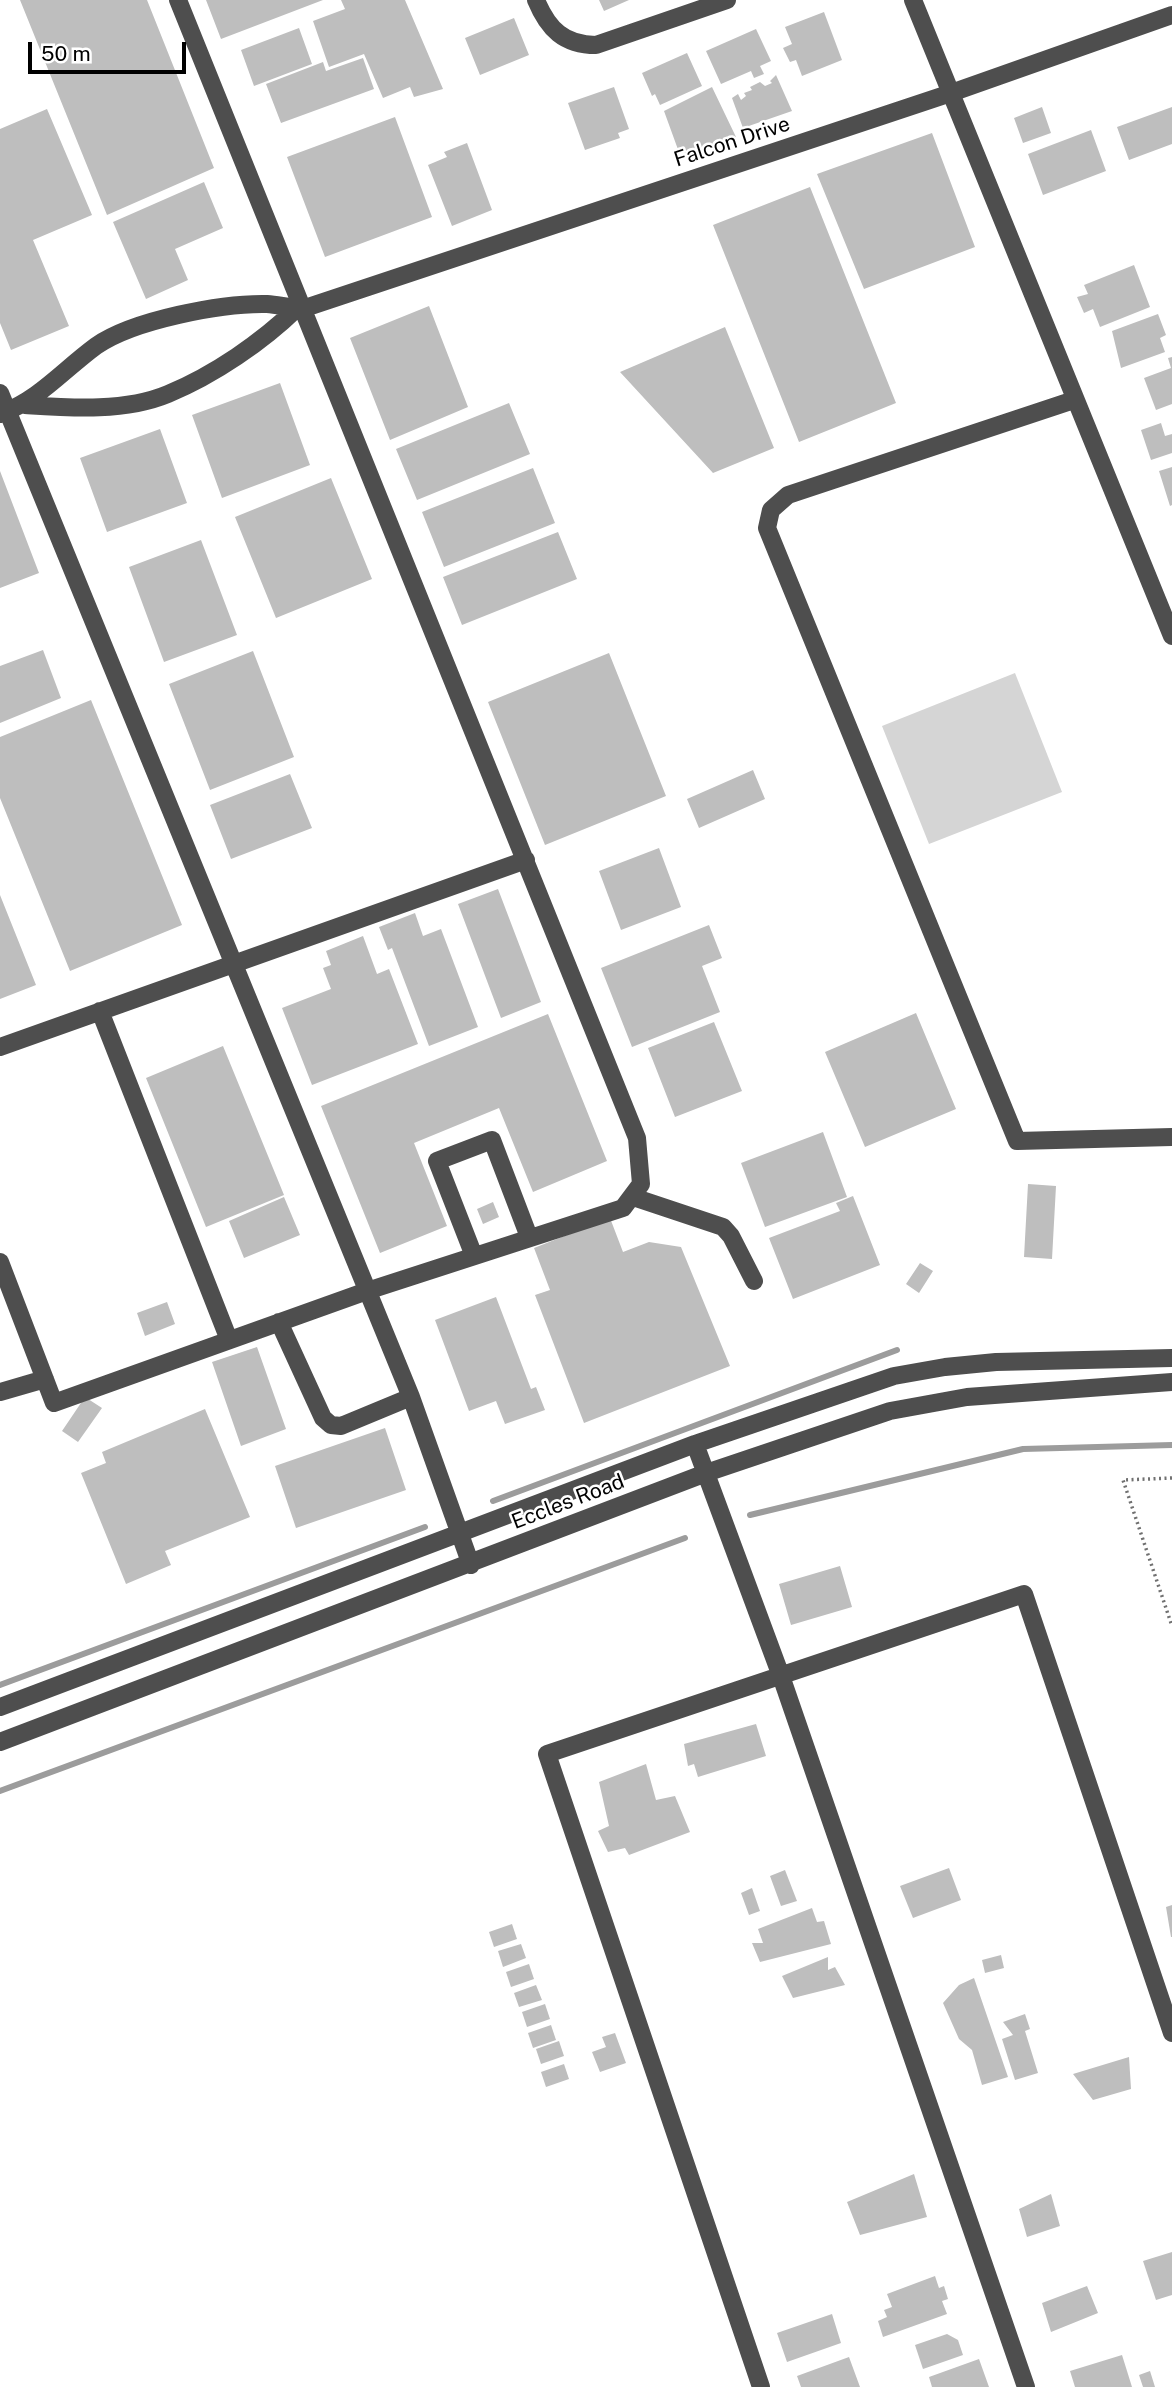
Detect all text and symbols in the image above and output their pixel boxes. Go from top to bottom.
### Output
scale bar [32,28,189,72]
text: 50 m [41,41,91,66]
street label: Falcon Drive [671,111,793,173]
street label: Eccles Road [508,1469,628,1535]

